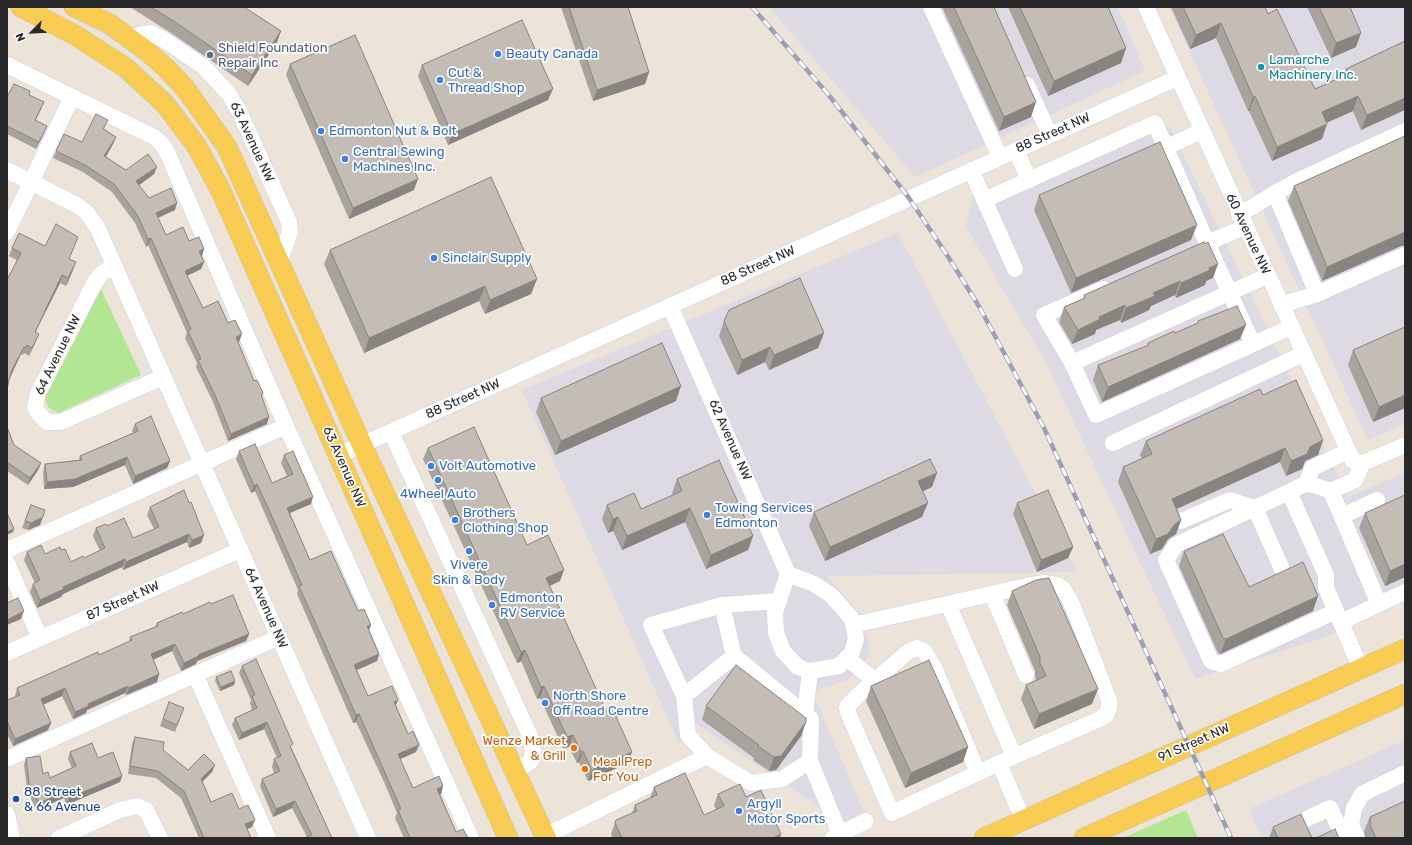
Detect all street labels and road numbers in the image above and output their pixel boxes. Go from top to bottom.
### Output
street label: 63 Avenue NW [227,99,277,185]
street label: 88 Street NW [1013,110,1093,156]
street label: 60 Avenue NW [1222,191,1274,277]
street label: 88 Street NW [718,243,798,289]
street label: 64 Avenue NW [32,312,84,398]
street label: 88 Street NW [423,376,503,422]
street label: 62 Avenue NW [705,397,755,483]
street label: 63 Avenue NW [319,424,369,510]
street label: 64 Avenue NW [241,565,291,651]
street label: 87 Street NW [84,578,162,624]
street label: 91 Street NW [1156,720,1232,766]

